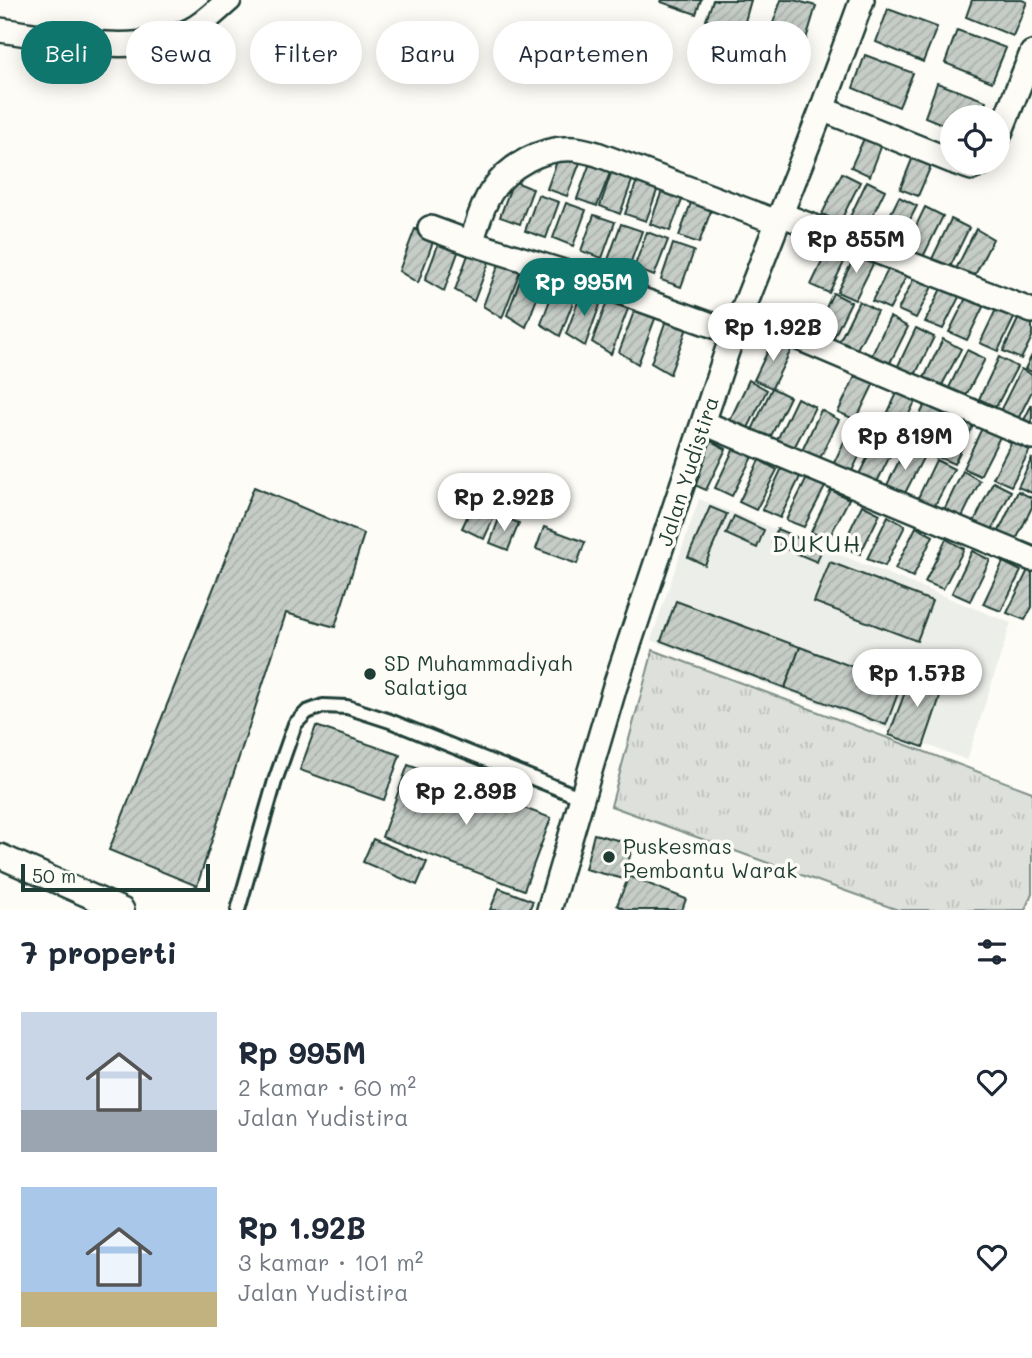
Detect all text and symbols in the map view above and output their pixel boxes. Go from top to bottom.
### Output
chip: Beli [21,21,112,84]
chip: Sewa [126,21,236,84]
chip: Filter [250,21,362,84]
chip: Baru [376,21,479,84]
chip: Apartemen [493,21,673,84]
chip: Rumah [687,21,811,84]
map controls [940,105,1010,175]
button: locate [940,105,1010,175]
pin: Rp 855M [791,216,921,275]
text: Rp 855M [807,223,905,253]
pin: Rp 995M [519,258,649,318]
text: Rp 995M [535,266,633,296]
pin: Rp 1.92B [701,304,845,363]
text: Rp 1.92B [724,311,822,341]
street label: Jalan Yudistira [650,393,724,549]
pin: Rp 819M [840,412,970,472]
text: Rp 819M [857,420,953,450]
pin: Rp 2.92B [432,474,576,533]
text: Rp 2.92B [454,481,554,511]
district label: DUKUH [772,527,862,558]
place label: SD Muhammadiyah Salatiga [384,649,572,700]
pin: Rp 1.57B [845,650,989,709]
text: Rp 1.57B [868,657,966,687]
marker: SD Muhammadiyah Salatiga [362,666,378,682]
pin: Rp 2.89B [394,768,538,827]
text: Rp 2.89B [415,775,517,805]
place label: Puskesmas Pembantu Warak [623,832,797,883]
marker: Puskesmas Pembantu Warak [601,849,617,865]
scale bar [21,861,210,893]
text: 50 m [32,863,76,888]
text: 7 properti [21,932,177,972]
icon: filters [973,933,1011,971]
text: Rp 995M [238,1032,366,1072]
icon: home [77,1040,161,1124]
icon: heart [973,1063,1011,1101]
text: 2 kamar · 60 m² [238,1072,416,1102]
text: Jalan Yudistira [238,1102,409,1132]
text: Rp 1.92B [238,1207,366,1247]
icon: home [77,1215,161,1299]
icon: heart [973,1238,1011,1276]
text: 3 kamar · 101 m² [238,1247,423,1277]
text: Jalan Yudistira [238,1277,409,1307]

